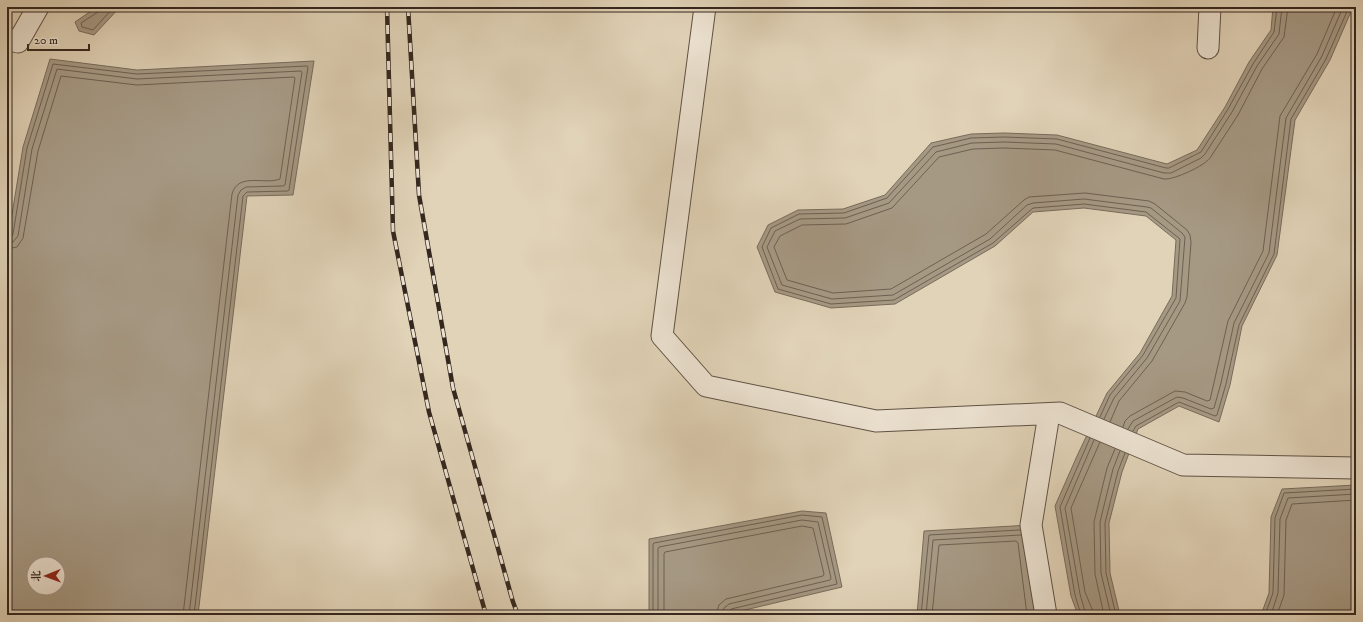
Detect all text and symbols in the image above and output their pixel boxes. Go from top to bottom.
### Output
scale bar [28,26,89,52]
text: 20 m [34,33,58,48]
north arrow [26,556,66,596]
text: 北 [30,571,44,582]

